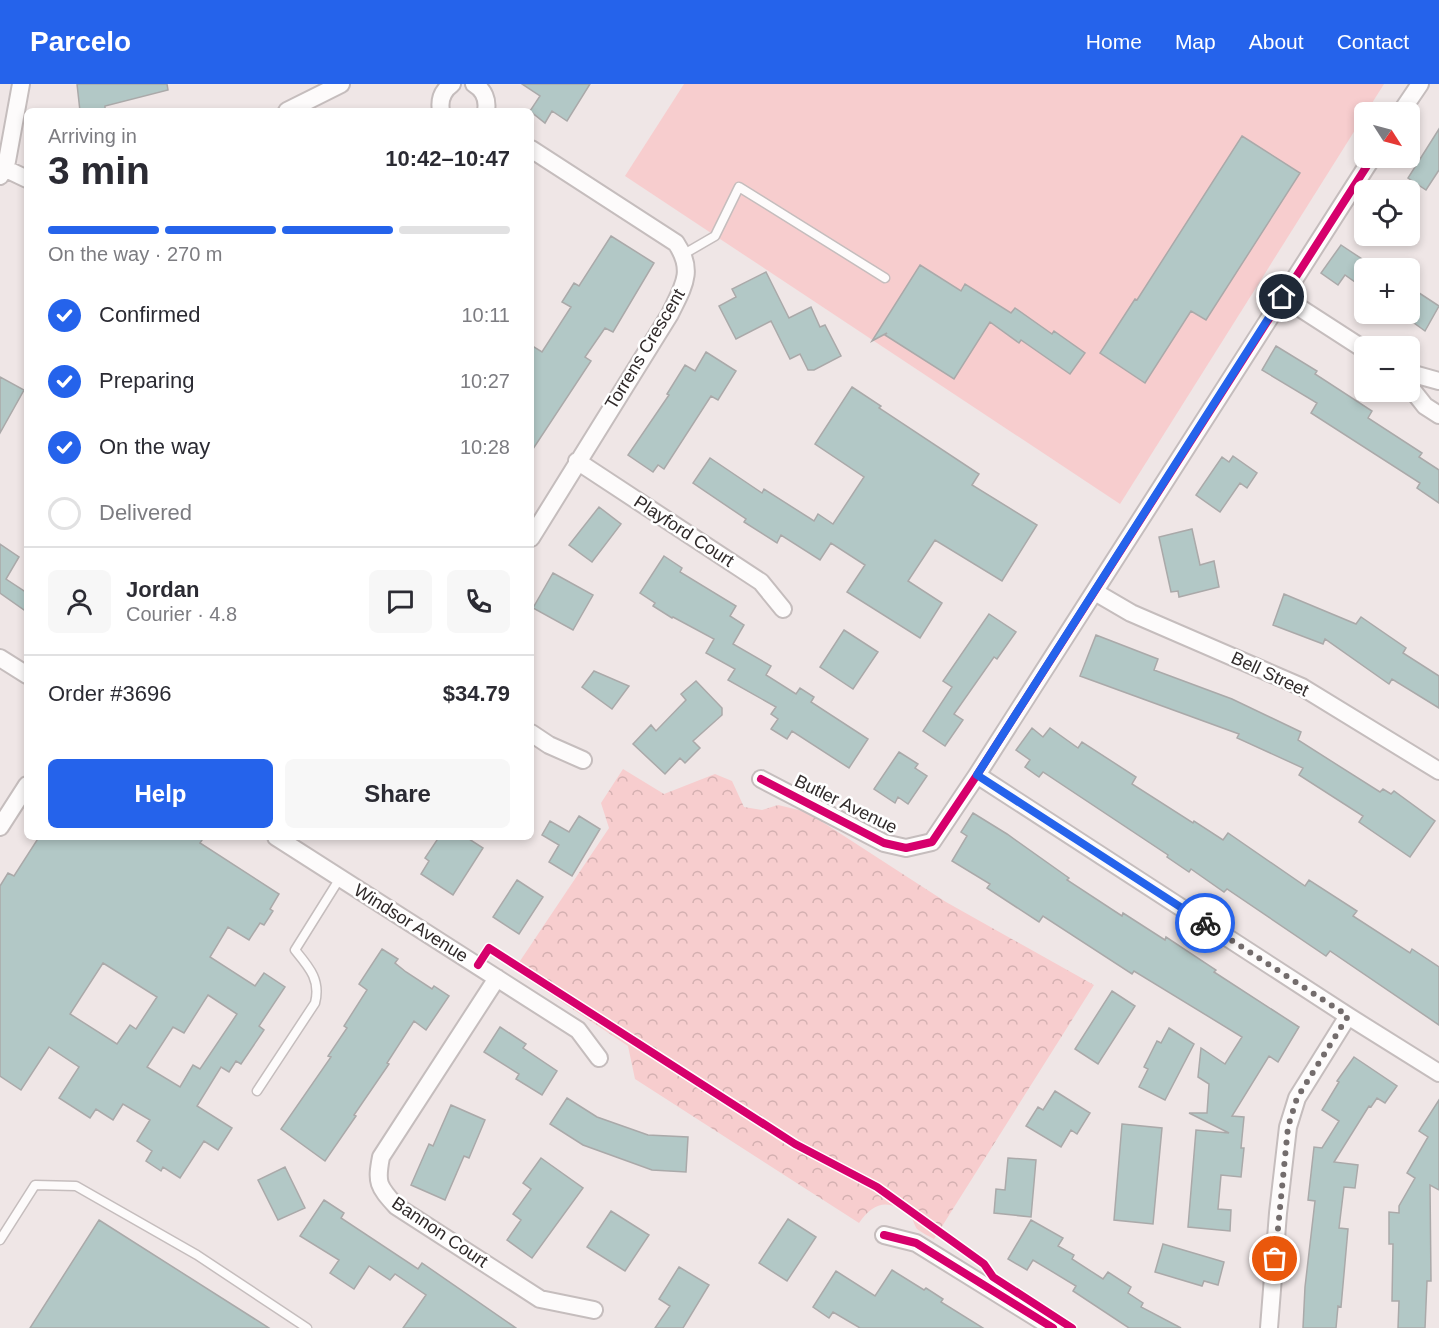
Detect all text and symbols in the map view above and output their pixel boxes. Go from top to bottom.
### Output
text: Parcelo [30,26,131,57]
text: Home [1086,30,1142,53]
text: Map [1175,30,1216,53]
text: About [1249,30,1304,53]
text: Contact [1337,30,1409,53]
north arrow [1354,102,1420,168]
map controls [1354,102,1420,402]
text: Arriving in [48,125,137,147]
text: 10:42–10:47 [385,146,510,171]
text: 3 min [48,149,150,192]
button: locate [1354,180,1420,246]
text: On the way · 270 m [48,243,223,265]
button: + [1354,258,1420,324]
pin [1256,271,1307,322]
icon: home [1265,280,1298,313]
street label: Torrens Crescent [601,285,689,413]
icon: check [48,299,81,332]
text: Confirmed [99,302,200,327]
text: 10:11 [461,304,510,326]
button: − [1354,336,1420,402]
icon: check [48,365,81,398]
text: Preparing [99,368,194,393]
text: 10:27 [460,370,510,392]
icon: check [48,431,81,464]
text: On the way [99,434,210,459]
text: 10:28 [460,436,510,458]
street label: Playford Court [630,491,738,571]
text: Delivered [99,500,192,525]
button: person [48,570,111,633]
button: chat [369,570,432,633]
button: phone [447,570,510,633]
text: Jordan [126,577,199,602]
text: Courier · 4.8 [126,603,237,625]
street label: Bell Street [1228,647,1312,701]
text: Order #3696 [48,681,172,706]
text: $34.79 [443,681,510,706]
button: Help [48,759,273,828]
button: Share [285,759,510,828]
street label: Butler Avenue [791,771,901,837]
street label: Windsor Avenue [350,880,472,966]
courier [1175,893,1235,953]
icon: bike [1189,907,1222,940]
street label: Bannon Court [388,1193,492,1271]
pin [1249,1233,1300,1284]
icon: bag [1258,1242,1291,1275]

